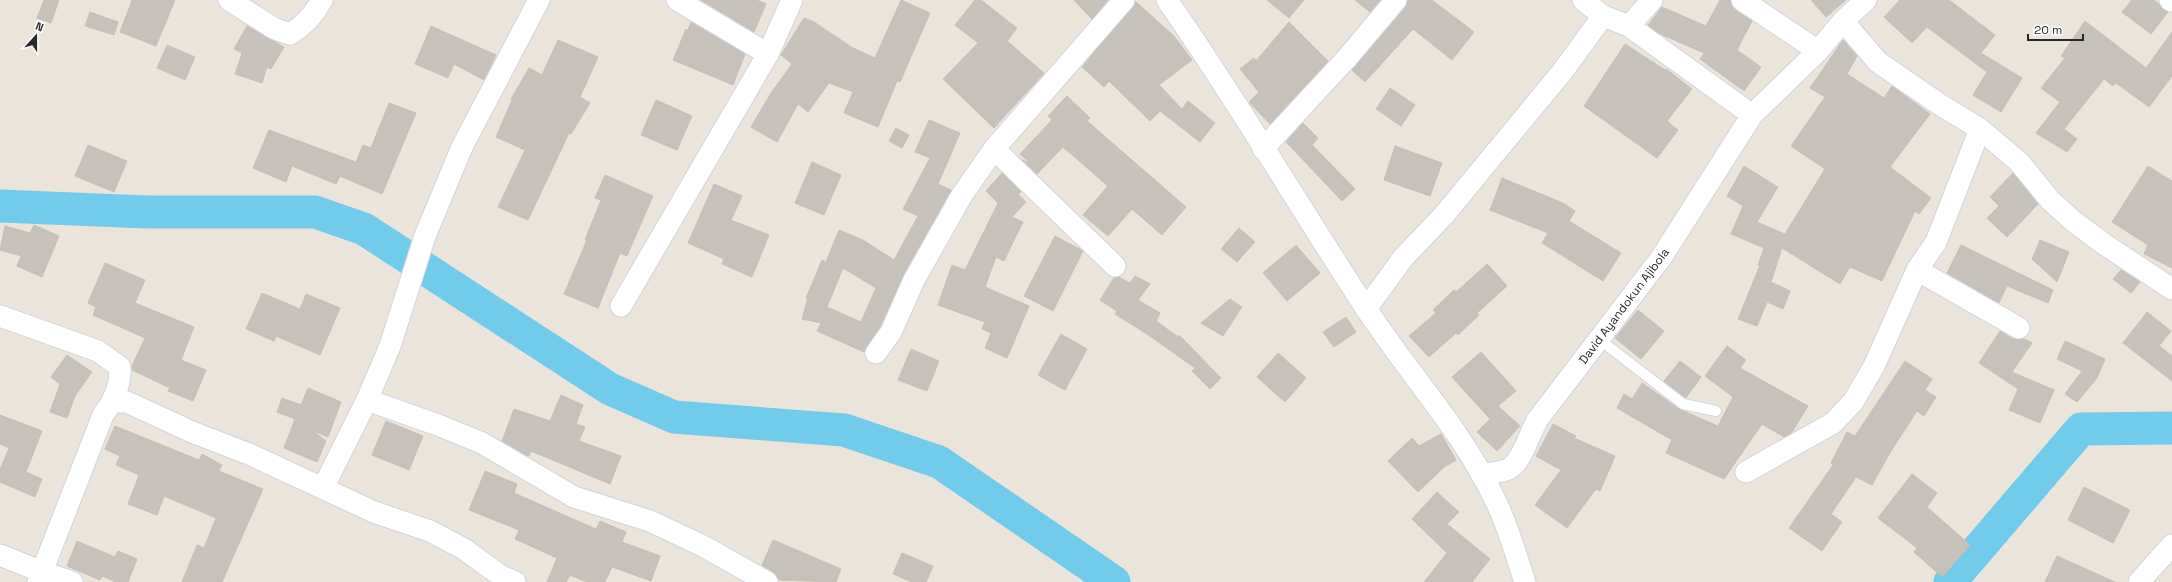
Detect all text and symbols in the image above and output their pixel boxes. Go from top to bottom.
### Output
north arrow [16,16,56,56]
scale bar [2028,16,2083,42]
text: N [34,19,46,35]
text: 20 m [2034,22,2062,38]
street label: David Ayandokun Ajibola [1575,245,1673,367]

